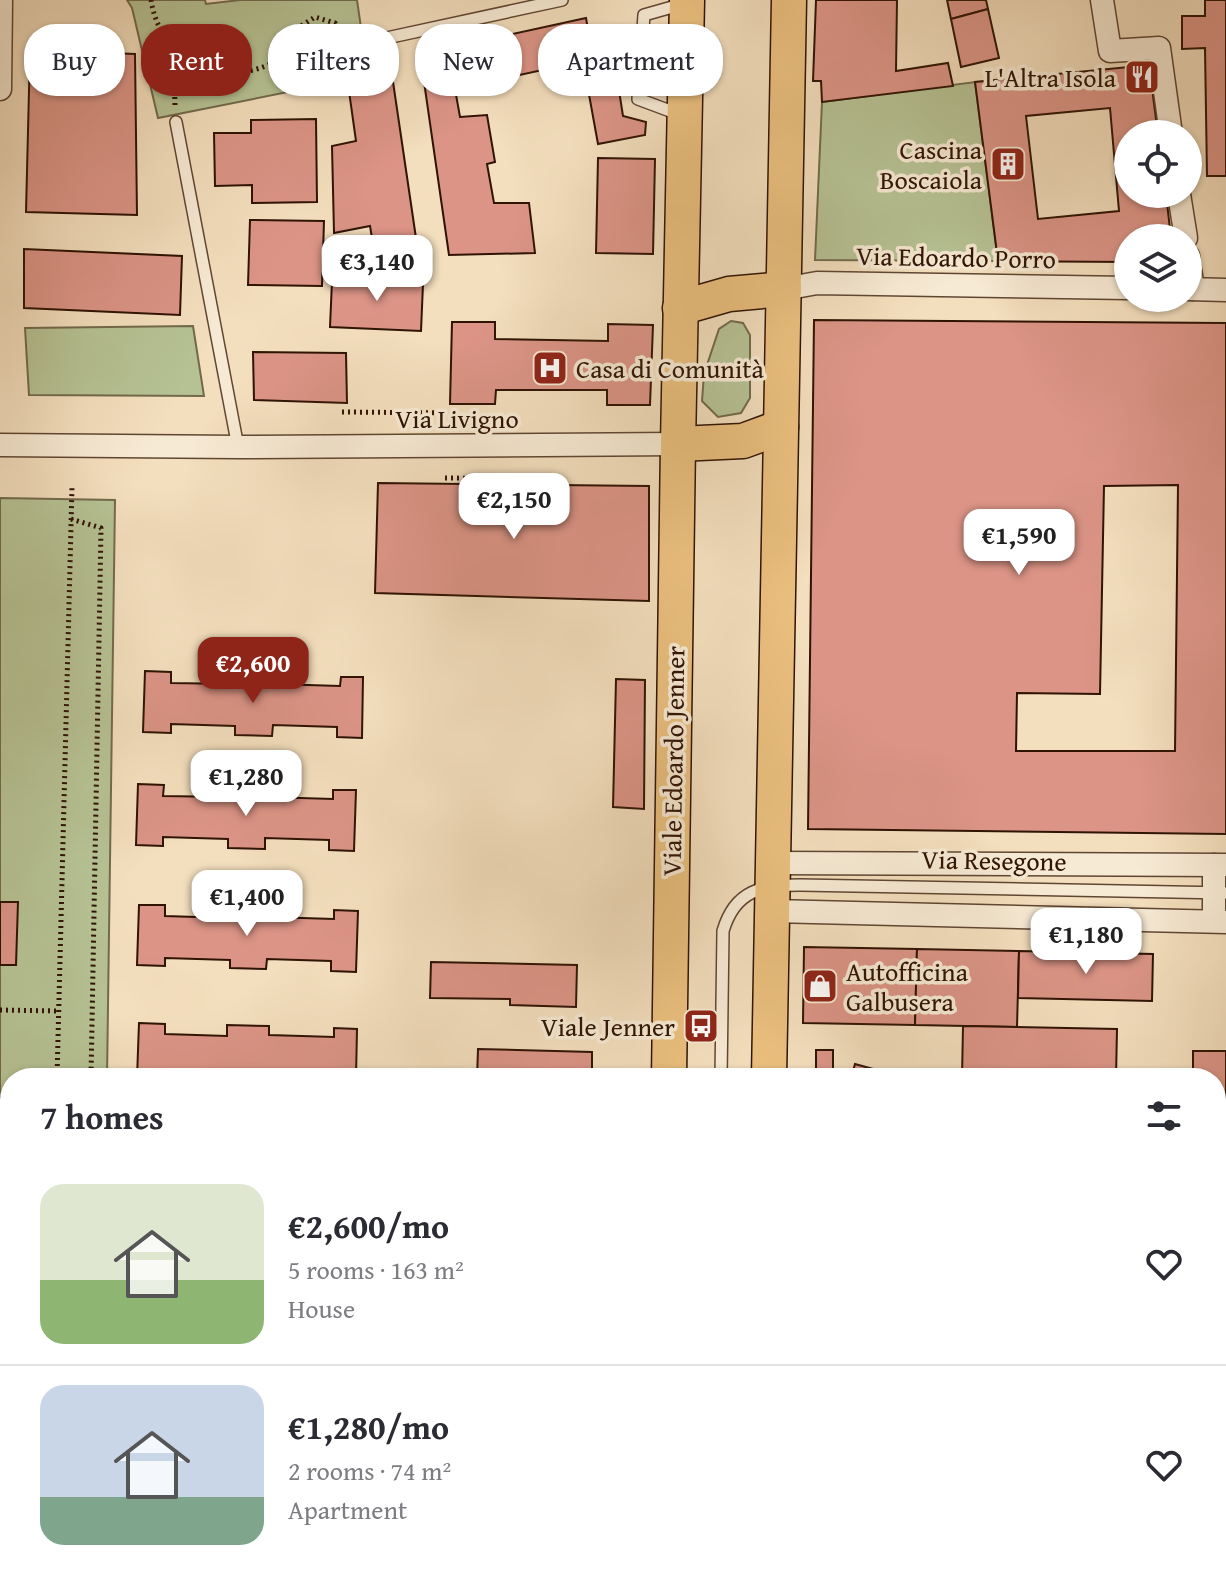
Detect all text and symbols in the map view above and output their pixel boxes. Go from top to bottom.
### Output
chip: Buy [24,24,125,96]
chip: Rent [141,24,252,96]
chip: Filters [268,24,399,96]
chip: New [415,24,522,96]
chip: Apartment [538,24,723,96]
place label: L'Altra Isola [985,58,1117,97]
restaurant icon: L'Altra Isola [1123,58,1161,96]
map controls [1114,120,1202,312]
button: locate [1114,120,1202,208]
place label: Cascina Boscaiola [880,130,983,199]
building icon: Cascina Boscaiola [989,145,1027,183]
button: layers [1114,224,1202,312]
pin: €3,140 [312,235,442,303]
street label: Via Edoardo Porro [856,236,1056,278]
text: €3,140 [340,241,414,280]
hospital icon: Casa di Comunità [531,349,569,387]
place label: Casa di Comunità [576,349,764,388]
street label: Via Livigno [395,399,519,438]
pin: €2,150 [449,473,579,541]
text: €2,150 [477,479,551,518]
pin: €1,590 [954,509,1084,577]
text: €1,590 [982,515,1056,554]
pin: €2,600 [188,637,318,705]
text: €2,600 [216,643,290,682]
street label: Viale Edoardo Jenner [651,645,695,876]
pin: €1,280 [181,750,311,818]
text: €1,280 [209,756,283,795]
street label: Via Resegone [921,839,1067,881]
pin: €1,400 [182,870,312,938]
text: €1,400 [210,876,284,915]
pin: €1,180 [1021,908,1151,976]
text: €1,180 [1049,914,1123,953]
place label: Autofficina Galbusera [846,952,969,1021]
shop icon: Autofficina Galbusera [801,967,839,1005]
place label: Viale Jenner [541,1007,675,1046]
bus stop icon: Viale Jenner [682,1007,720,1045]
text: 7 homes [40,1092,164,1141]
icon: filters [1142,1094,1186,1138]
text: €2,600/mo [288,1201,449,1250]
icon: home [104,1216,200,1312]
icon: heart [1142,1242,1186,1286]
text: 5 rooms · 163 m² [288,1250,464,1289]
text: House [288,1289,355,1328]
text: €1,280/mo [288,1402,449,1451]
icon: home [104,1417,200,1513]
icon: heart [1142,1443,1186,1487]
text: 2 rooms · 74 m² [288,1451,451,1490]
text: Apartment [288,1490,407,1529]

